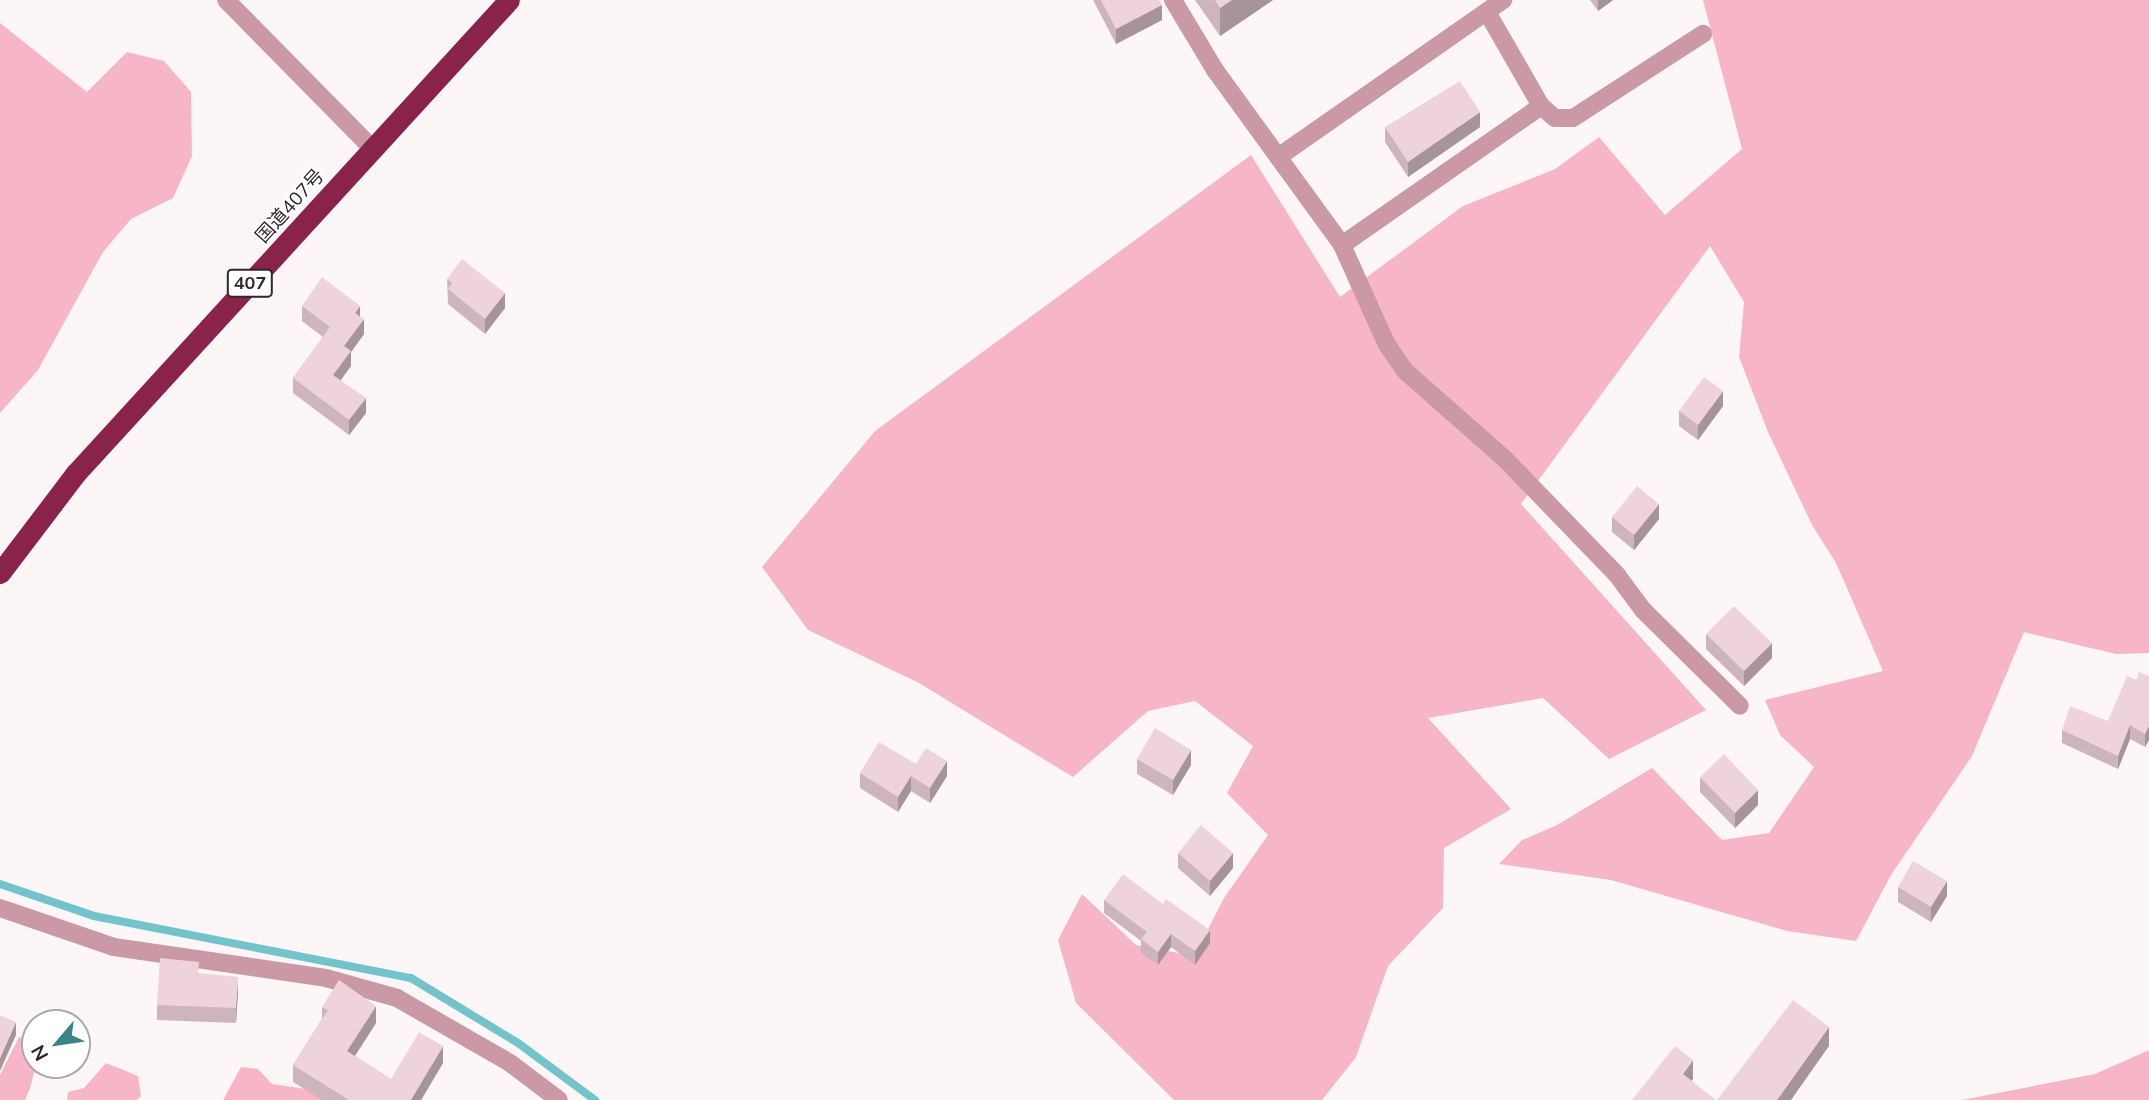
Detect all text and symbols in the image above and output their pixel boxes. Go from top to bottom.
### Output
street label: 国道407号 [251,164,329,248]
road number: 407 [226,268,274,298]
north arrow [21,1009,91,1079]
text: N [25,1041,53,1065]

